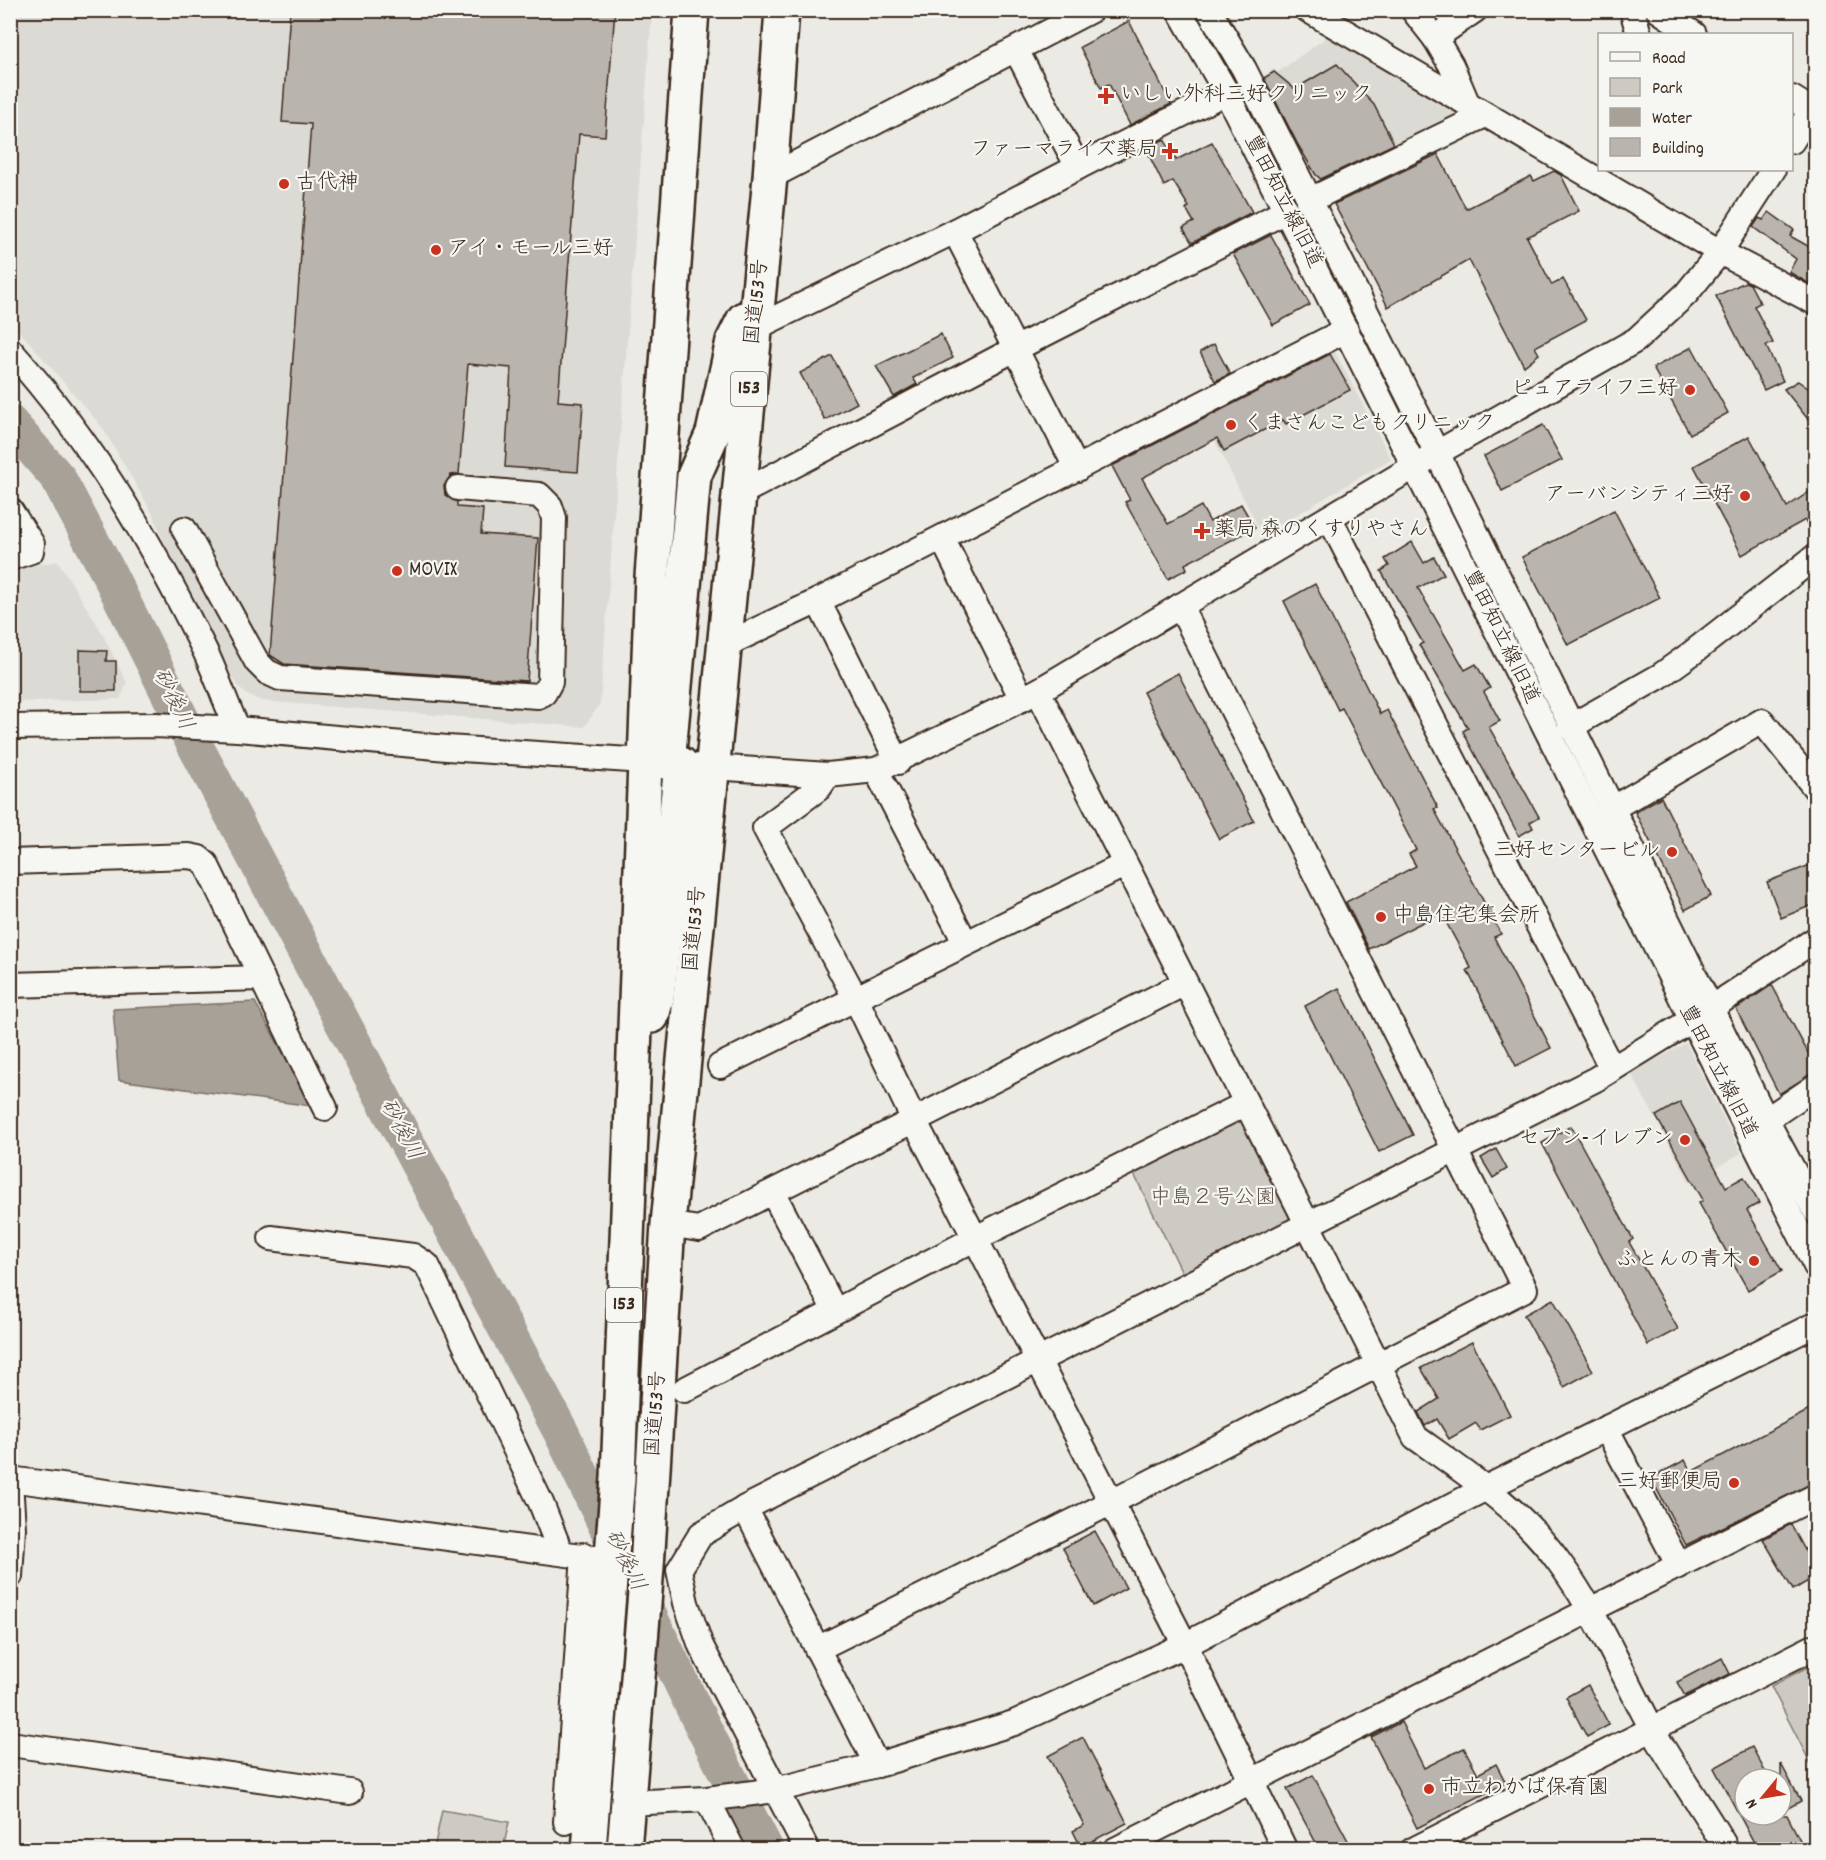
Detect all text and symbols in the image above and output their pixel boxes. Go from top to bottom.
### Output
legend [1598,33,1793,171]
text: Road [1652,47,1686,72]
text: Park [1652,77,1683,102]
place label: いしい外科三好クリニック [1120,81,1372,111]
marker: いしい外科三好クリニック [1097,87,1115,105]
text: Water [1652,107,1692,132]
street label: 豊田知立線旧道 [1235,130,1329,274]
place label: ファーマライズ薬局 [970,136,1158,166]
text: Building [1652,137,1704,162]
marker: ファーマライズ薬局 [1163,144,1177,158]
place label: 古代神 [296,169,359,199]
marker: 古代神 [277,177,291,191]
place label: アイ・モール三好 [448,235,613,265]
marker: アイ・モール三好 [429,243,443,257]
street label: 国道153号 [739,257,777,347]
road number: 153 [731,372,767,406]
place label: ピュアライフ三好 [1511,375,1678,405]
marker: ピュアライフ三好 [1683,383,1697,397]
place label: くまさんこどもクリニック [1243,410,1495,440]
marker: くまさんこどもクリニック [1224,418,1238,432]
place label: アーバンシティ三好 [1545,481,1733,511]
marker: アーバンシティ三好 [1738,489,1752,503]
place label: 薬局 森のくすりやさん [1214,516,1429,546]
marker: 薬局 森のくすりやさん [1195,524,1209,538]
place label: MOVIX [409,556,457,586]
marker: MOVIX [390,564,404,578]
street label: 豊田知立線旧道 [1454,564,1546,710]
water label: 砂後川 [144,664,200,736]
place label: 三好センタービル [1493,837,1660,867]
marker: 三好センタービル [1665,845,1679,859]
street label: 国道153号 [677,885,715,973]
place label: 中島住宅集会所 [1393,902,1540,932]
marker: 中島住宅集会所 [1374,910,1388,924]
street label: 豊田知立線旧道 [1670,1000,1764,1144]
water label: 砂後川 [371,1094,429,1166]
place label: セブン-イレブン [1519,1125,1673,1155]
marker: セブン-イレブン [1678,1133,1692,1147]
park label: 中島２号公園 [1150,1184,1276,1214]
place label: ふとんの青木 [1616,1246,1742,1276]
marker: ふとんの青木 [1747,1254,1761,1268]
road number: 153 [606,1288,642,1322]
street label: 国道153号 [639,1370,675,1458]
place label: 三好郵便局 [1617,1468,1722,1498]
marker: 三好郵便局 [1727,1476,1741,1490]
water label: 砂後川 [596,1525,652,1597]
north arrow [1733,1767,1793,1827]
place label: 市立わかば保育園 [1441,1774,1609,1804]
marker: 市立わかば保育園 [1422,1782,1436,1796]
text: N [1740,1794,1764,1812]

